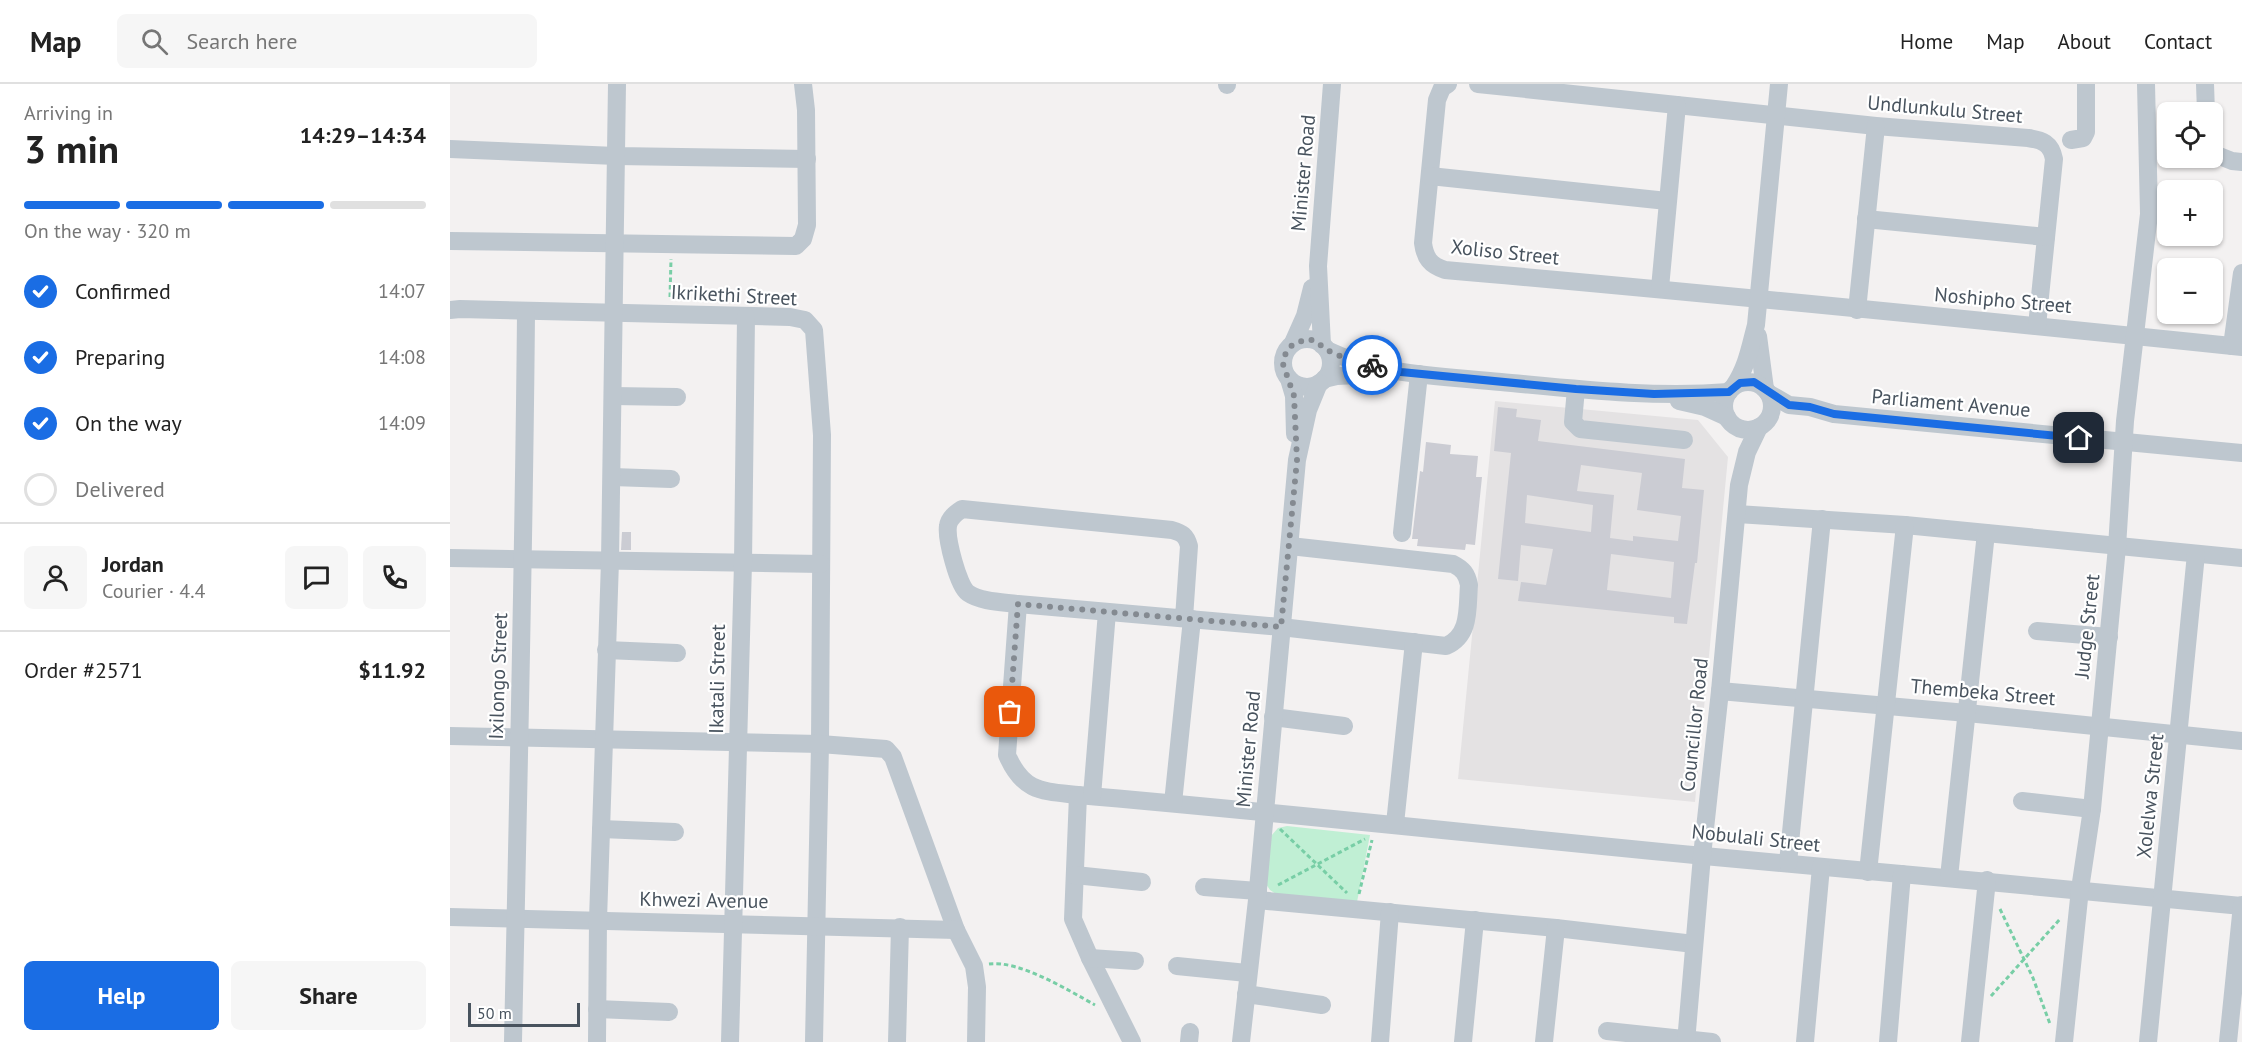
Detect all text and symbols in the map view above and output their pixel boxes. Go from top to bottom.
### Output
search box [117,14,537,68]
text: Map [30,23,81,60]
icon: search [138,25,171,58]
text: Search here [186,27,297,55]
text: Home [1900,28,1953,55]
text: Map [1986,28,2025,55]
text: About [2058,28,2111,55]
text: Contact [2144,28,2212,55]
street label: Undlunkulu Street [1866,89,2024,129]
text: Arriving in [24,100,113,126]
map controls [2157,102,2223,324]
button: locate [2157,102,2223,168]
street label: Minister Road [1285,114,1321,232]
text: 14:29–14:34 [300,121,426,149]
text: 3 min [24,123,119,174]
button: + [2157,180,2223,246]
text: On the way · 320 m [24,218,191,244]
street label: Xoliso Street [1449,233,1561,271]
button: − [2157,258,2223,324]
icon: check [24,275,57,308]
text: Confirmed [75,277,171,305]
text: 14:07 [378,278,426,304]
street label: Ikrikethi Street [670,279,798,311]
street label: Noshipho Street [1933,281,2073,319]
courier [1342,335,1402,395]
icon: check [24,341,57,374]
text: Preparing [75,343,165,371]
text: 14:08 [378,344,426,370]
icon: bike [1356,349,1389,382]
street label: Parliament Avenue [1870,383,2032,423]
icon: check [24,407,57,440]
text: On the way [75,409,182,437]
text: 14:09 [378,410,426,436]
pin [2053,412,2104,463]
icon: home [2062,421,2095,454]
text: Delivered [75,475,165,503]
button: person [24,546,87,609]
button: chat [285,546,348,609]
button: phone [363,546,426,609]
text: Jordan [102,550,164,578]
street label: Judge Street [2068,572,2105,680]
text: Courier · 4.4 [102,578,205,604]
street label: Ixilongo Street [483,612,513,740]
street label: Ikatali Street [703,624,731,734]
text: Order #2571 [24,656,143,684]
text: $11.92 [358,656,426,684]
street label: Councillor Road [1674,657,1714,793]
street label: Thembeka Street [1909,673,2057,711]
pin [984,686,1035,737]
street label: Minister Road [1230,690,1266,808]
icon: bag [993,695,1026,728]
street label: Xolelwa Street [2131,732,2169,860]
street label: Nobulali Street [1690,818,1822,858]
street label: Khwezi Avenue [639,886,769,914]
button: Help [24,961,219,1030]
button: Share [231,961,426,1030]
scale bar [468,1000,580,1028]
text: 50 m [477,1003,512,1023]

